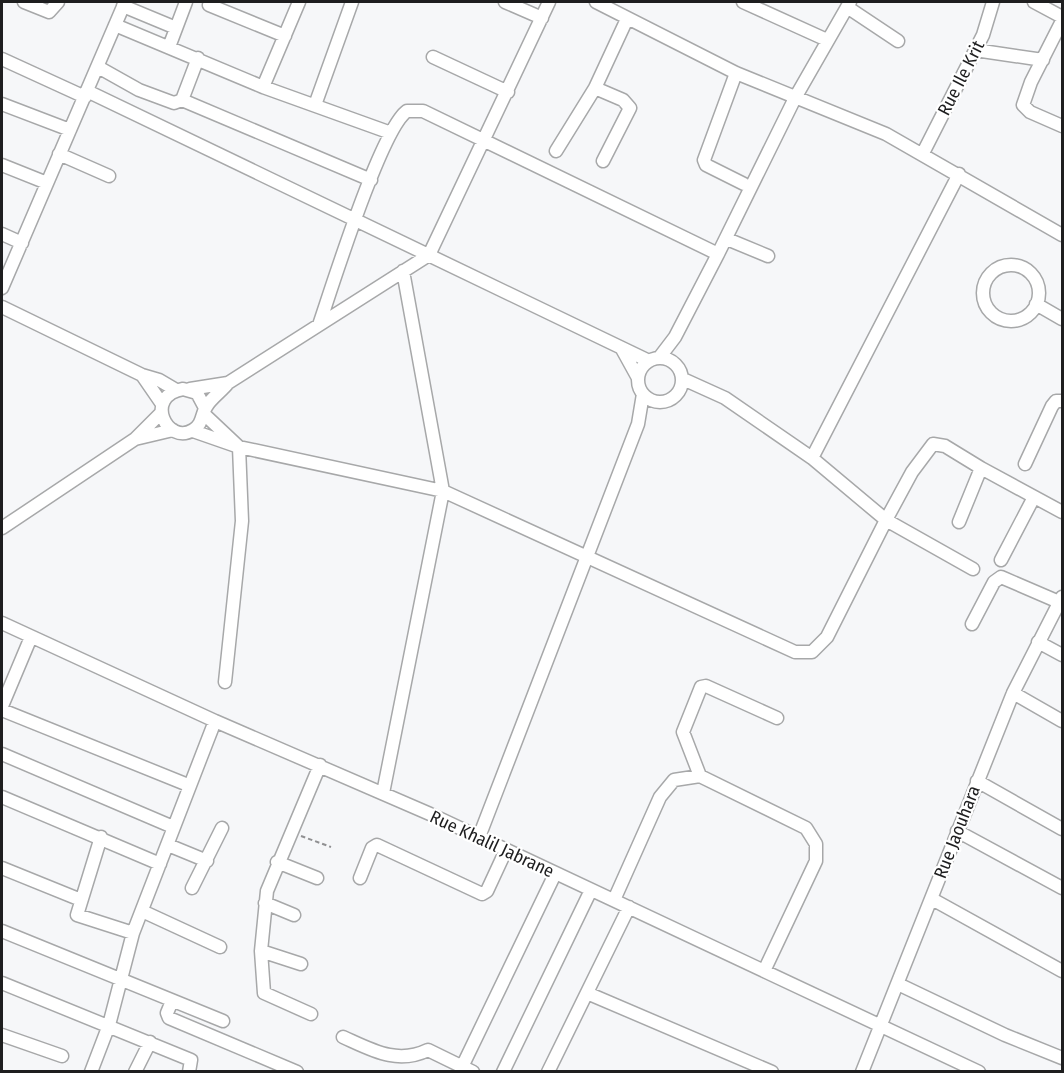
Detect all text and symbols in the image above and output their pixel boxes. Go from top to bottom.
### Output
street label: Rue Ile Krit [933,37,989,119]
street label: Rue Jaouhara [929,782,985,882]
street label: Rue Khalil Jabrane [426,806,558,882]

